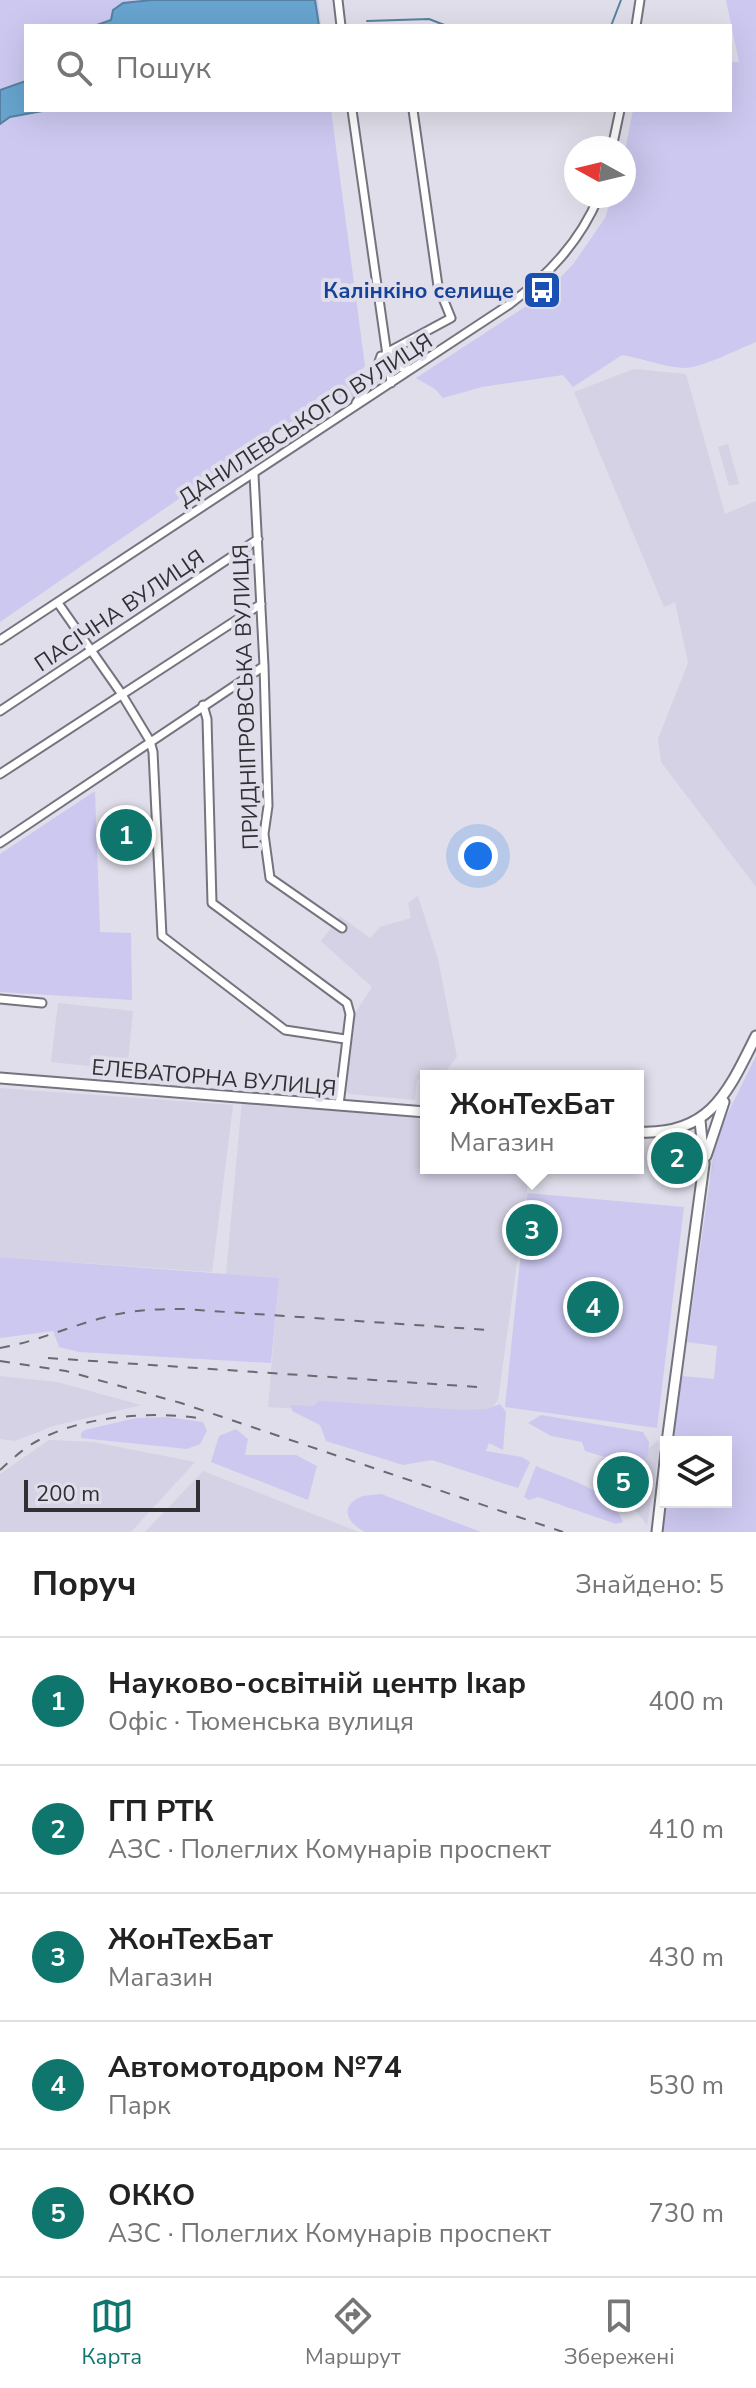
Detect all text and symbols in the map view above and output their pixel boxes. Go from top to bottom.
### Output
search box [24,24,732,112]
icon: search [52,46,96,90]
text: Пошук [116,48,211,89]
north arrow [564,136,636,208]
bus stop icon: Калінкіно селище [521,269,563,311]
place label: Калінкіно селище [323,276,514,306]
street label: ДАНИЛЕВСЬКОГО ВУЛИЦЯ [173,326,439,513]
street label: ПАСІЧНА ВУЛИЦЯ [29,543,210,679]
street label: ПРИДНІПРОВСЬКА ВУЛИЦЯ [226,543,266,851]
pin: 1 [100,805,152,865]
your location [458,836,498,876]
street label: ЕЛЕВАТОРНА ВУЛИЦЯ [90,1052,337,1104]
popup [420,1070,644,1174]
text: ЖонТехБат [450,1084,615,1125]
text: Магазин [450,1125,554,1160]
pin: 2 [651,1128,703,1188]
pin: 3 [506,1200,558,1260]
pin: 4 [567,1277,619,1337]
map controls [660,1436,732,1508]
button: layers [660,1436,732,1508]
pin: 5 [597,1452,649,1512]
scale bar [24,1476,200,1512]
text: 200 m [36,1479,100,1509]
text: Поруч [32,1561,137,1607]
text: Знайдено: 5 [575,1567,724,1602]
text: Науково-освітній центр Ікар [108,1663,526,1704]
text: 1 [50,1684,66,1719]
text: 400 m [648,1684,724,1719]
text: Офіс · Тюменська вулиця [108,1704,414,1739]
text: ГП РТК [108,1791,214,1832]
text: 2 [50,1812,66,1847]
text: 410 m [648,1812,724,1847]
text: АЗС · Полеглих Комунарів проспект [108,1832,551,1867]
text: ЖонТехБат [108,1919,273,1960]
text: 3 [50,1940,66,1975]
text: 430 m [648,1940,724,1975]
text: Магазин [108,1960,213,1995]
text: Автомотодром №74 [108,2047,402,2088]
text: 4 [50,2068,66,2103]
text: 530 m [648,2068,724,2103]
text: Парк [108,2088,171,2123]
text: ОККО [108,2175,195,2216]
text: 5 [50,2196,66,2231]
text: 730 m [648,2196,724,2231]
text: АЗС · Полеглих Комунарів проспект [108,2216,551,2251]
tab: Карта [81,2294,142,2372]
tab: Маршрут [305,2294,401,2372]
tab: Збережені [564,2294,675,2372]

